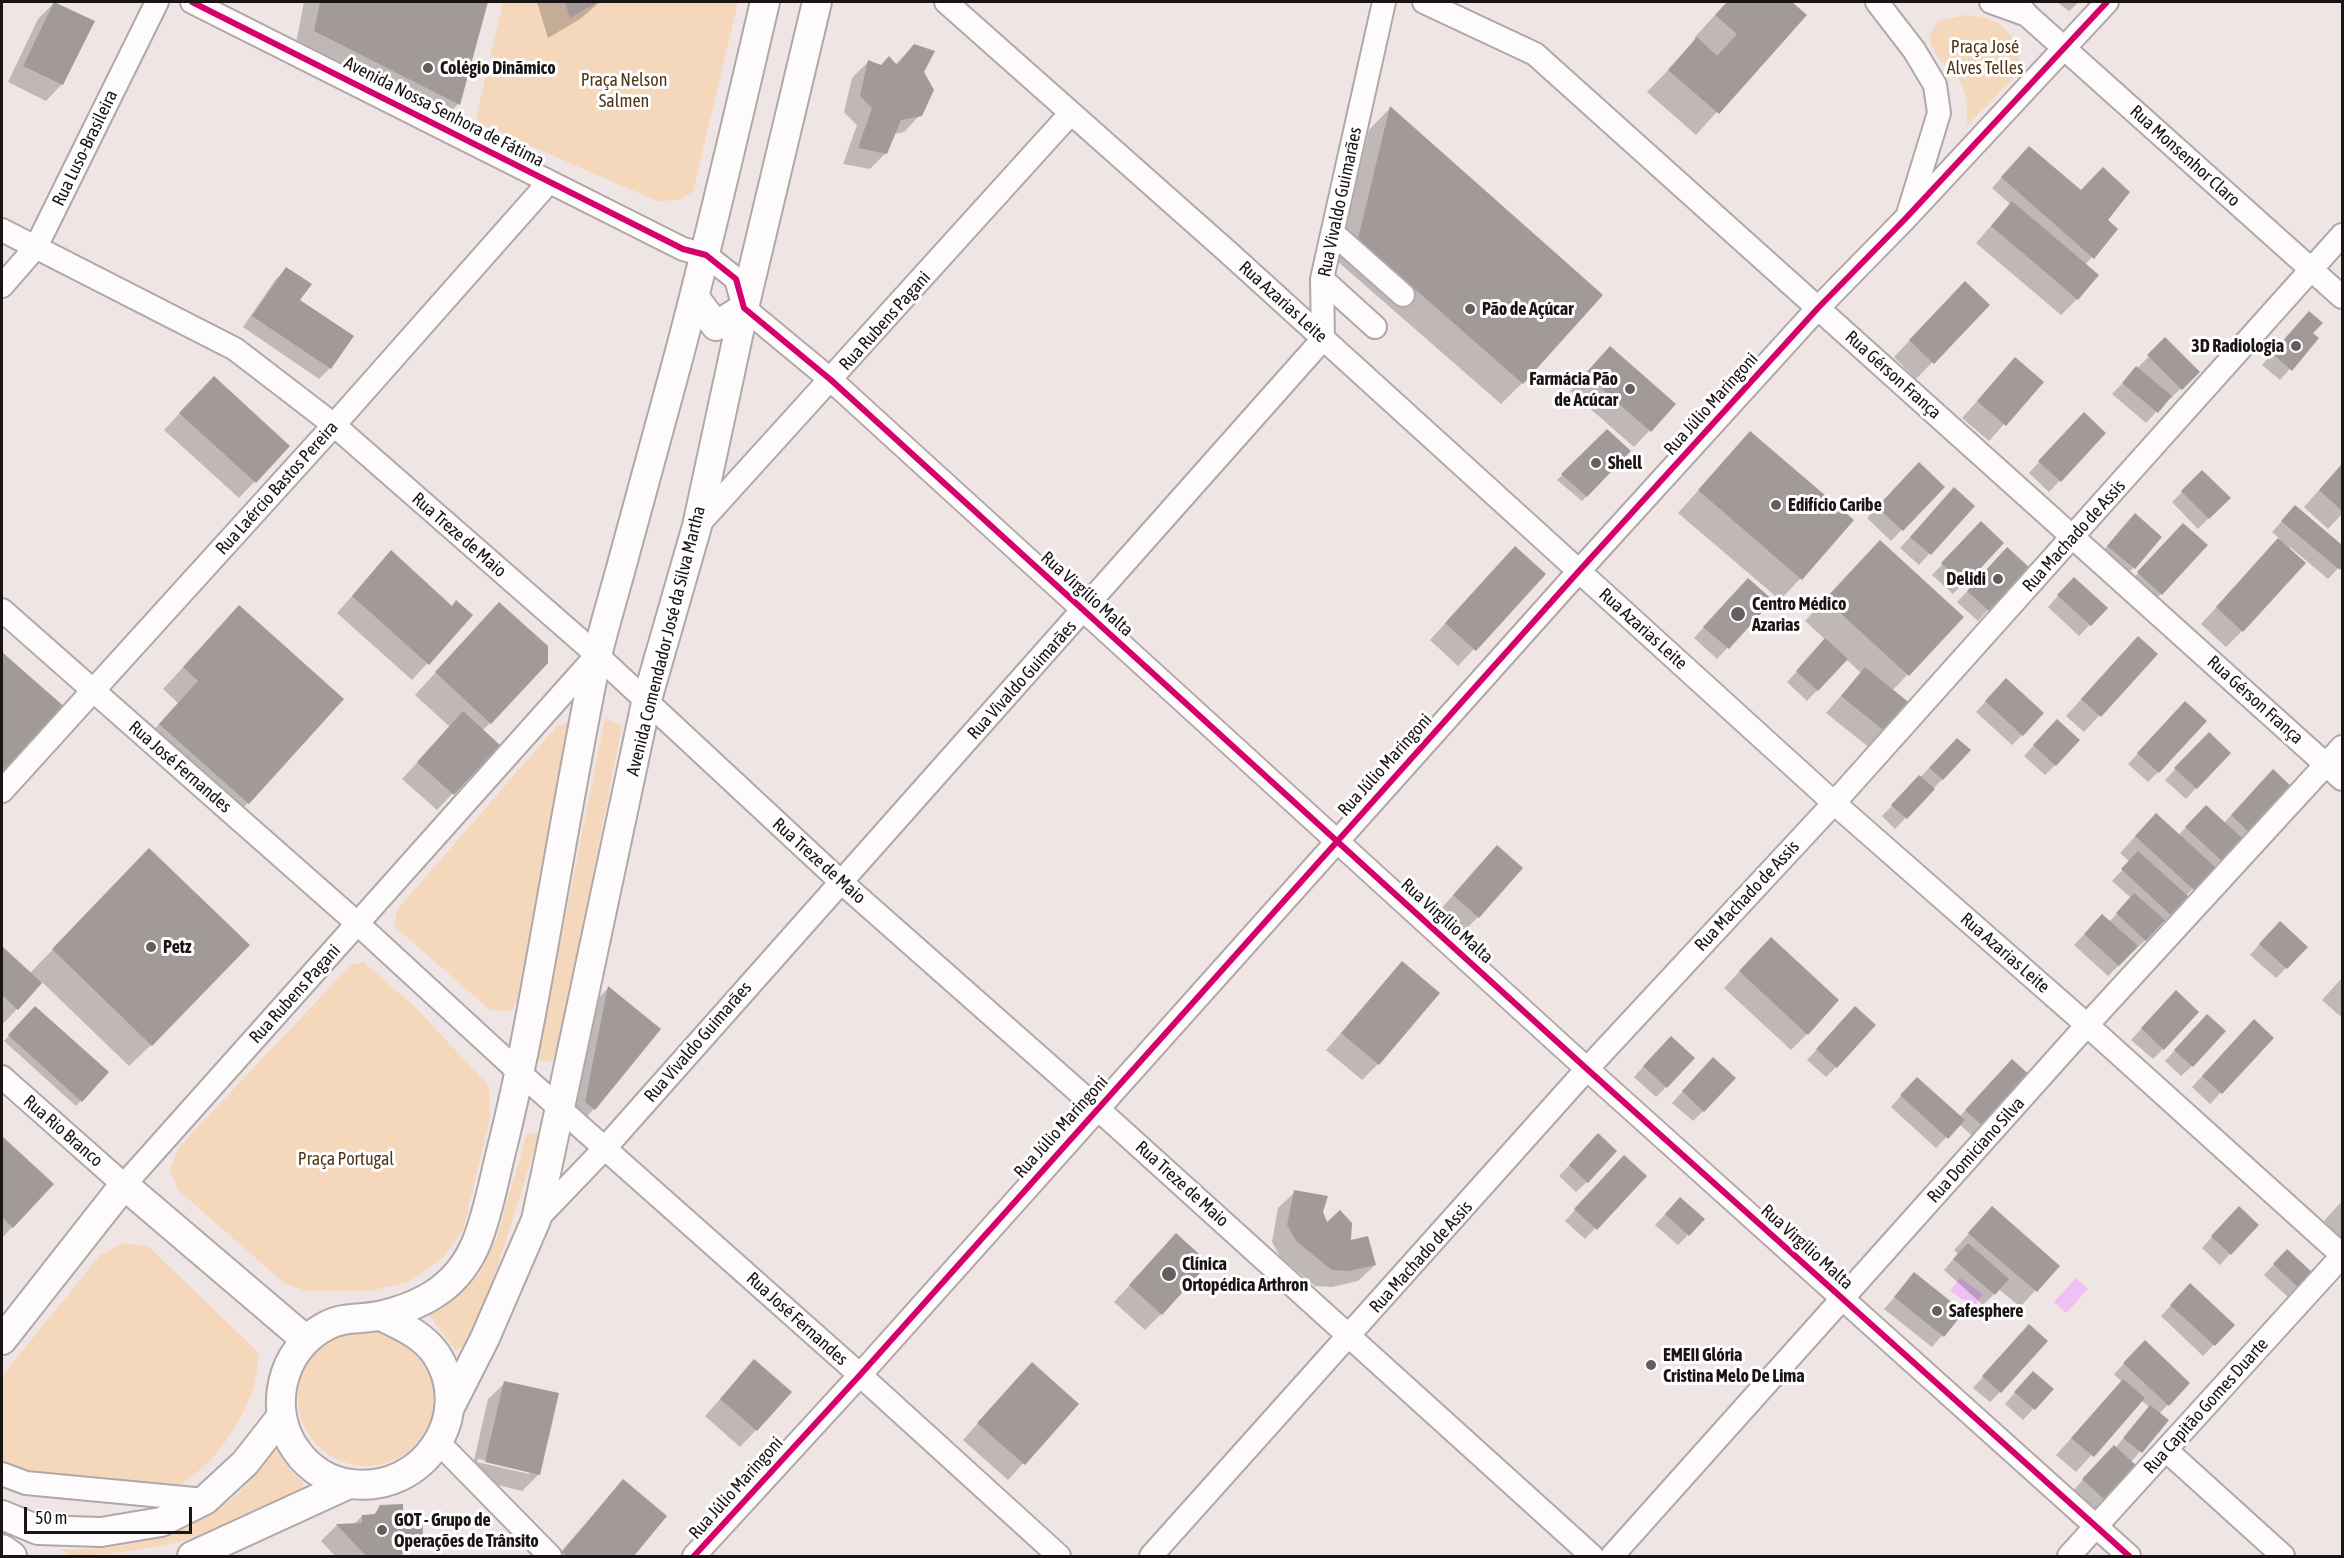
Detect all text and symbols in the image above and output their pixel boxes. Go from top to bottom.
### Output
park label: Praça José Alves Telles [1947,36,2023,78]
street label: Avenida Nossa Senhora de Fátima [340,52,548,172]
place label: Colégio Dinãmico [440,57,556,79]
marker: Colégio Dinãmico [421,61,435,75]
park label: Praça Nelson Salmen [581,69,667,112]
street label: Rua Luso-Brasileira [48,87,122,209]
street label: Rua Monsenhor Claro [2125,101,2245,211]
street label: Rua Vivaldo Guimarães [1314,125,1366,279]
street label: Rua Azarias Leite [1234,257,1332,347]
street label: Rua Rubens Pagani [835,267,935,375]
place label: Pão de Açúcar [1482,298,1573,320]
marker: Pão de Açúcar [1463,302,1477,316]
street label: Rua Gérson França [1841,326,1945,424]
place label: 3D Radiologia [2191,335,2284,357]
marker: 3D Radiologia [2289,339,2303,353]
street label: Rua Júlio Maringoni [1659,348,1763,460]
place label: Farmácia Pão de Acúcar [1529,368,1618,410]
marker: Farmácia Pão de Acúcar [1623,382,1637,396]
street label: Rua Laércio Bastos Pereira [211,417,343,559]
place label: Shell [1608,452,1642,474]
marker: Shell [1589,456,1603,470]
street label: Rua Machado de Assis [2018,476,2130,596]
street label: Rua Treze de Maio [407,488,511,582]
place label: Edifício Caribe [1788,494,1882,516]
marker: Edifício Caribe [1769,498,1783,512]
street label: Avenida Comendador José da Silva Martha [622,504,710,778]
street label: Rua Virgílio Malta [1036,547,1138,641]
place label: Delidi [1946,568,1986,590]
marker: Delidi [1991,572,2005,586]
street label: Rua Azarias Leite [1594,584,1692,674]
place label: Centro Médico Azarias [1752,593,1846,636]
marker: Centro Médico Azarias [1729,605,1747,623]
street label: Rua Vivaldo Guimarães [963,616,1081,744]
street label: Rua Gérson França [2203,651,2307,749]
street label: Rua Júlio Maringoni [1333,709,1437,821]
street label: Rua José Fernandes [124,717,236,817]
street label: Rua Treze de Maio [768,814,870,908]
street label: Rua Machado de Assis [1690,836,1804,956]
street label: Rua Virgílio Malta [1396,874,1498,968]
street label: Rua Azarias Leite [1956,908,2054,998]
place label: Petz [163,936,191,958]
marker: Petz [144,940,158,954]
street label: Rua Rubens Pagani [245,940,345,1048]
street label: Rua Vivaldo Guimarães [640,977,756,1107]
street label: Rua Júlio Maringoni [1009,1071,1113,1183]
street label: Rua Rio Branco [19,1091,107,1171]
street label: Rua Domiciano Silva [1923,1093,2029,1207]
street label: Rua Treze de Maio [1131,1137,1233,1231]
park label: Praça Portugal [298,1148,394,1170]
street label: Rua Machado de Assis [1365,1197,1477,1317]
street label: Rua Virgílio Malta [1756,1200,1858,1294]
place label: Clínica Ortopédica Arthron [1182,1253,1308,1296]
marker: Clínica Ortopédica Arthron [1160,1265,1178,1283]
street label: Rua José Fernandes [742,1268,852,1370]
place label: Safesphere [1949,1300,2023,1322]
marker: Safesphere [1930,1304,1944,1318]
street label: Rua Capitão Gomes Duarte [2139,1334,2273,1478]
place label: EMEII Glória Cristina Melo De Lima [1663,1344,1805,1386]
marker: EMEII Glória Cristina Melo De Lima [1644,1358,1658,1372]
street label: Rua Júlio Maringoni [684,1432,788,1544]
scale bar [27,1495,195,1533]
text: 50 m [35,1507,67,1528]
place label: GOT - Grupo de Operações de Trânsito [394,1509,539,1552]
marker: GOT - Grupo de Operações de Trânsito [375,1523,389,1537]

